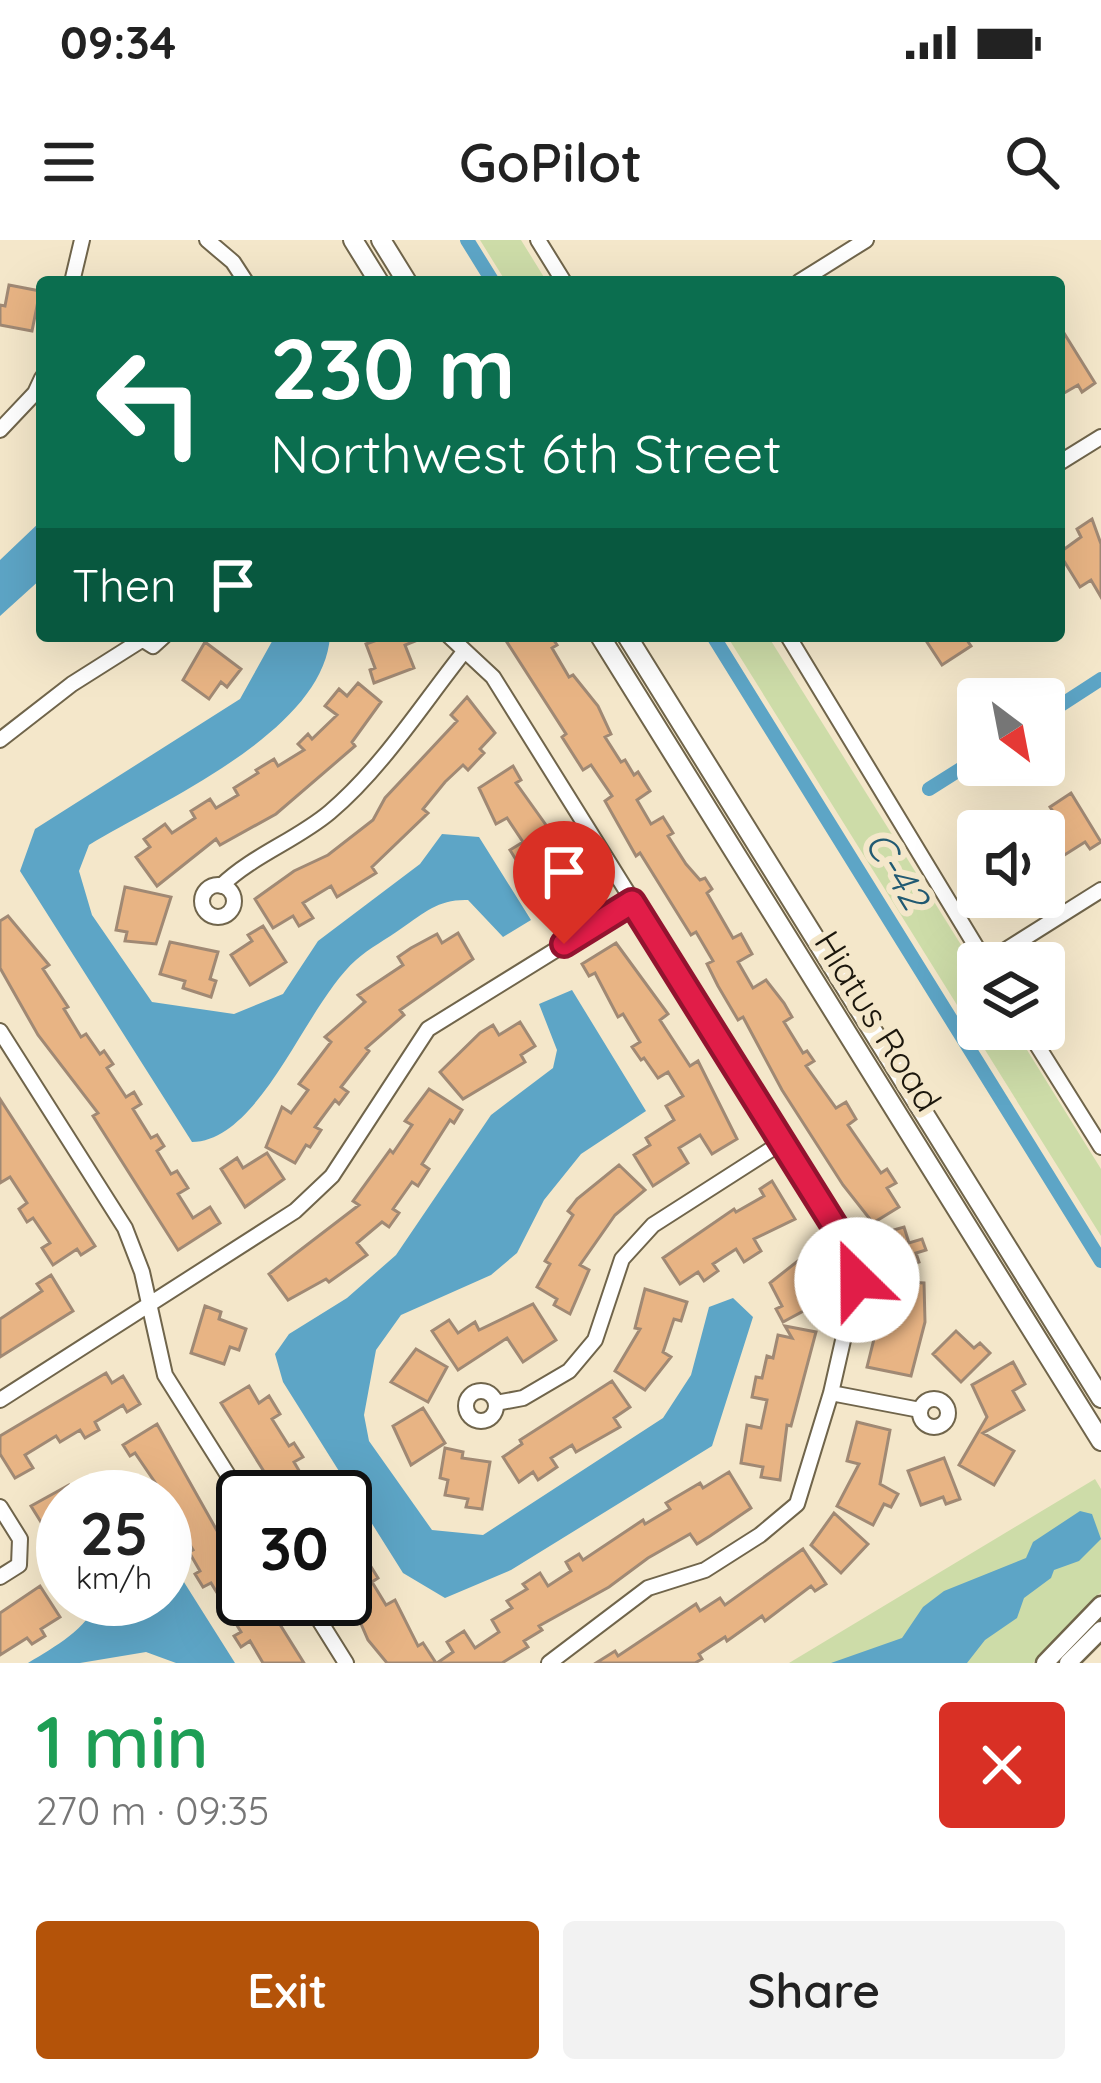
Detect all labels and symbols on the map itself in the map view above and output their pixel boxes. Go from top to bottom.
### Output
north arrow [957,678,1065,786]
pin [513,821,615,944]
water label: C-42 [855,822,942,921]
street label: Hiatus Road [805,922,952,1119]
position arrow [794,1217,920,1343]
speed limit sign: 30 [216,1470,372,1626]

